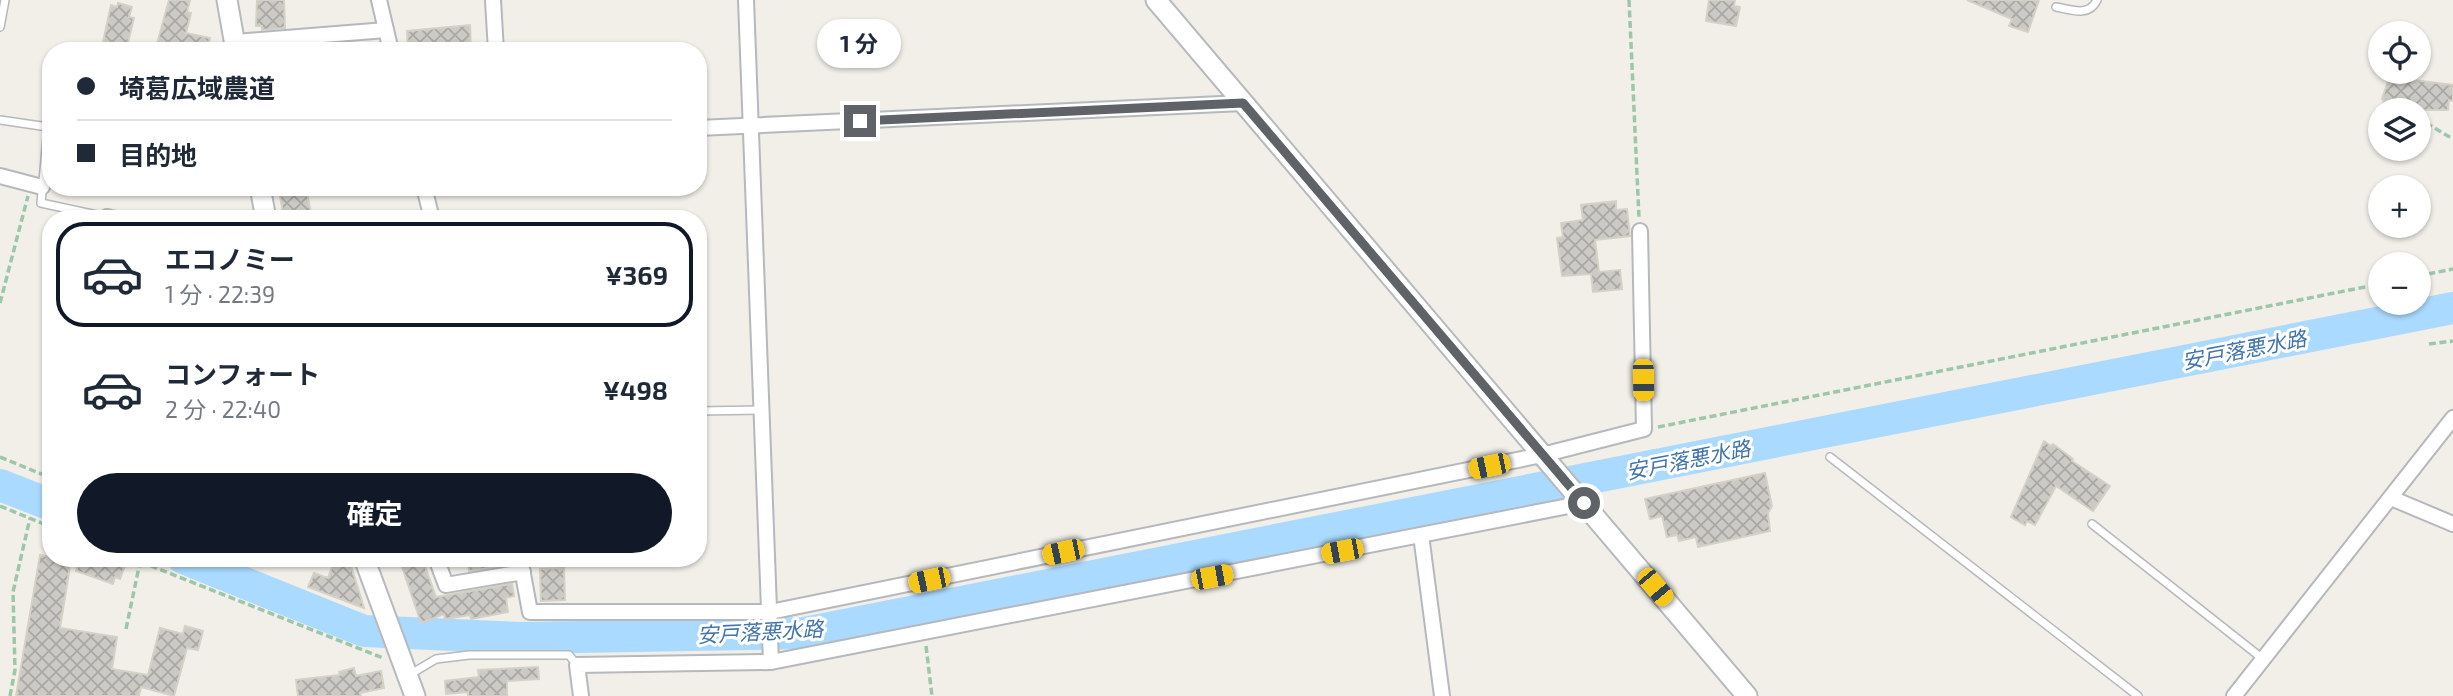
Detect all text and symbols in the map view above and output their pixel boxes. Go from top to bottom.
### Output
callout: 1 分 [818,19,902,68]
map controls [2368,21,2431,315]
button: locate [2368,21,2431,84]
text: 1 分 [840,29,878,57]
text: 埼葛広域農道 [119,72,275,103]
button: layers [2368,98,2431,161]
route end [844,105,876,137]
text: 目的地 [119,139,197,170]
button: + [2368,175,2431,238]
icon: car [81,243,144,306]
text: エコノミー [165,243,295,274]
button: − [2368,252,2431,315]
text: ¥369 [605,259,668,290]
text: 1 分 · 22:39 [165,280,275,308]
water label: 安戸落悪水路 [2180,324,2310,373]
icon: car [81,358,144,421]
text: コンフォート [165,358,320,389]
car [1633,359,1654,401]
text: ¥498 [603,374,668,405]
text: 2 分 · 22:40 [165,395,281,423]
water label: 安戸落悪水路 [1624,434,1754,483]
car [1467,451,1512,481]
button: 確定 [77,473,672,553]
route start [1568,487,1600,519]
car [1041,537,1086,567]
car [1320,537,1365,565]
car [1190,563,1235,591]
car [1634,564,1677,610]
car [907,565,952,595]
water label: 安戸落悪水路 [696,615,826,647]

